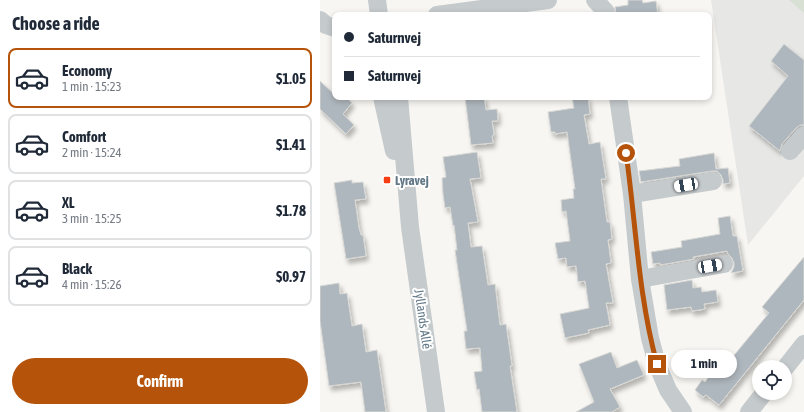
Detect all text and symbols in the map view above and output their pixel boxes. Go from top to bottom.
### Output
text: Choose a ride [12,13,100,34]
text: Saturnvej [368,29,421,46]
icon: car [14,60,50,96]
text: Economy [62,62,112,79]
text: Saturnvej [368,67,421,84]
text: $1.05 [276,70,306,87]
text: 1 min · 15:23 [62,79,122,94]
icon: car [14,126,50,162]
text: Comfort [62,128,106,145]
text: $1.41 [276,136,306,153]
route start [617,144,635,162]
text: 2 min · 15:24 [62,145,122,160]
place label: Lyravej [395,173,429,188]
marker: Lyravej [382,175,392,185]
car [673,177,699,193]
icon: car [14,192,50,228]
text: XL [62,194,75,211]
text: $1.78 [276,202,306,219]
text: 3 min · 15:25 [62,211,122,226]
icon: car [14,258,50,294]
car [697,258,723,274]
text: Black [62,260,92,277]
text: $0.97 [276,268,306,285]
text: 4 min · 15:26 [62,277,122,292]
street label: Jyllands Allé [411,288,435,350]
callout: 1 min [671,350,737,378]
route end [648,355,666,373]
text: 1 min [691,356,717,371]
button: Confirm [12,358,308,404]
map controls [752,360,792,400]
button: locate [752,360,792,400]

